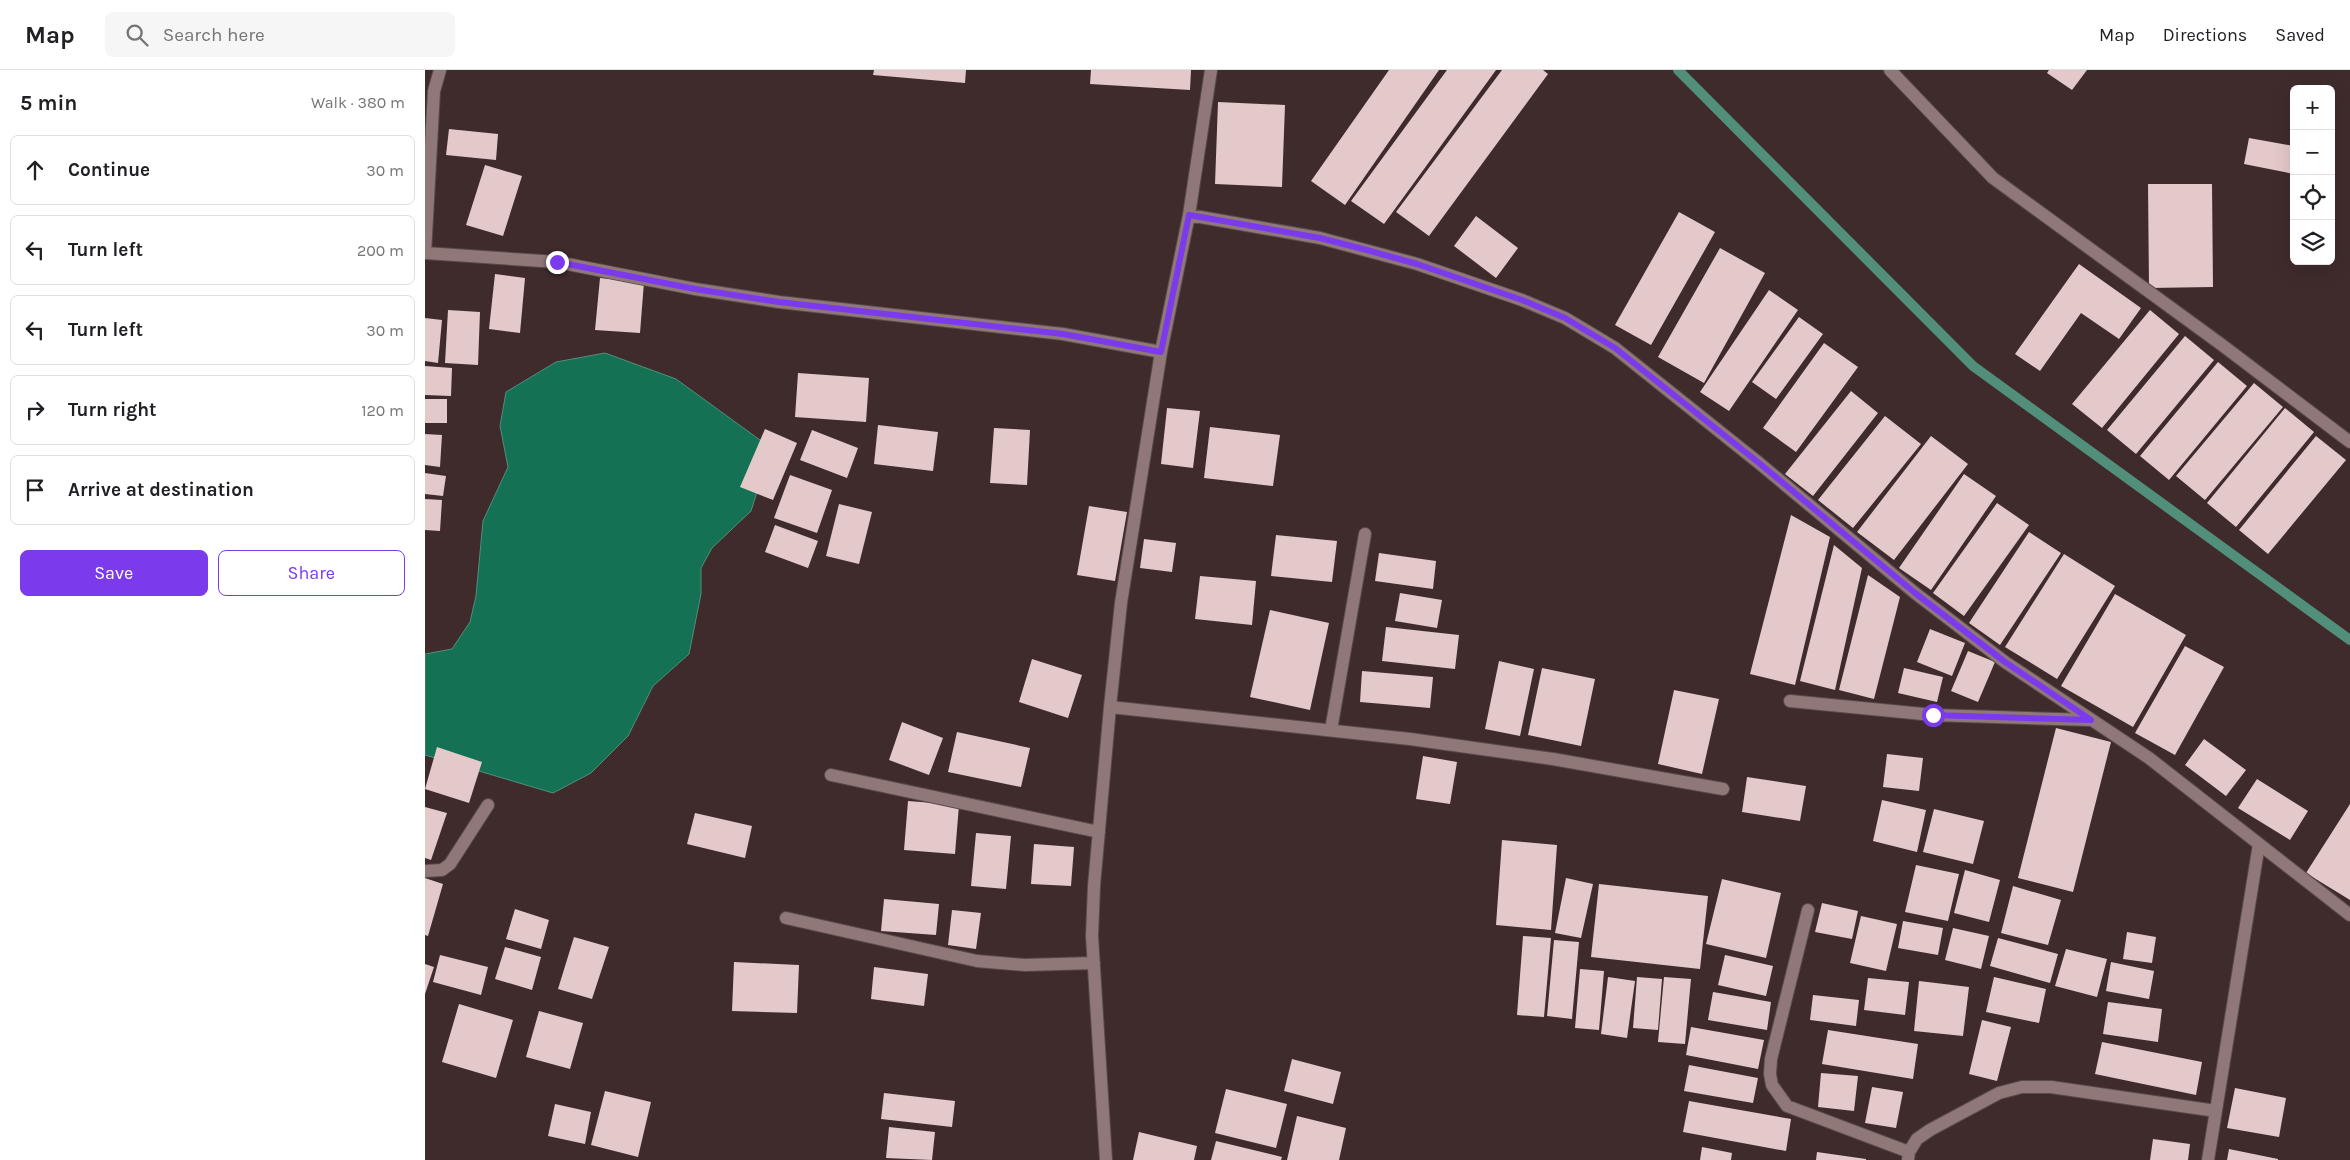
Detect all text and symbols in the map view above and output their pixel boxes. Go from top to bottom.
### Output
search box [105,12,455,57]
text: Map [25,21,75,49]
icon: search [123,21,151,49]
text: Search here [163,24,265,46]
text: Map [2099,24,2135,46]
text: Directions [2163,24,2247,46]
text: Saved [2275,24,2325,46]
map controls [2290,85,2335,265]
button: + [2290,85,2335,130]
text: 5 min [20,91,77,115]
text: Walk · 380 m [311,93,405,112]
button: − [2290,130,2335,175]
icon: ahead [21,156,49,184]
text: Continue [68,159,150,181]
text: 30 m [366,161,404,180]
button: locate [2290,175,2335,220]
button: layers [2290,220,2335,265]
icon: left [21,236,49,264]
text: Turn left [68,239,143,261]
text: 200 m [357,241,404,260]
route end [546,251,569,274]
icon: left [21,316,49,344]
text: Turn left [68,319,143,341]
text: 30 m [366,321,404,340]
icon: right [21,396,49,424]
text: Turn right [68,399,157,421]
text: 120 m [361,401,404,420]
icon: arrive [21,476,49,504]
text: Arrive at destination [68,479,254,501]
button: Save [20,550,208,596]
button: Share [218,550,405,596]
route start [1922,704,1945,727]

